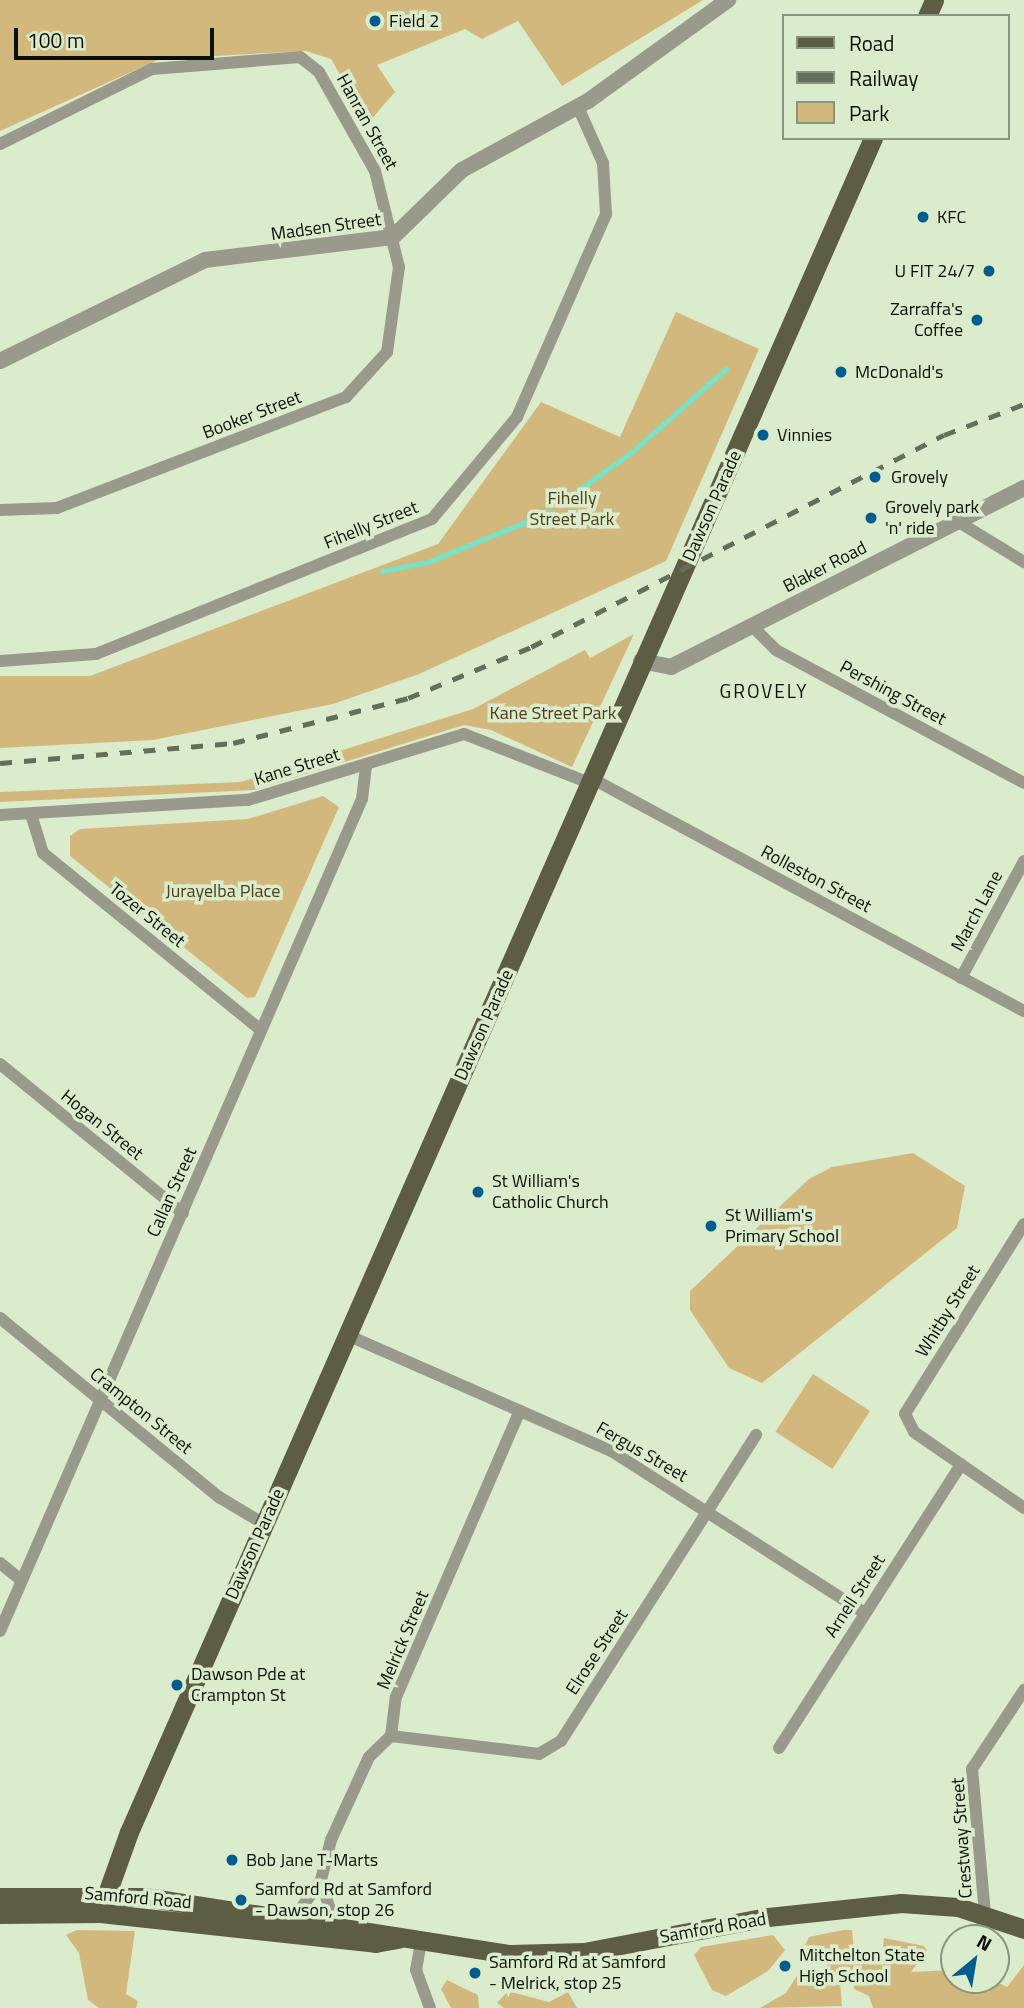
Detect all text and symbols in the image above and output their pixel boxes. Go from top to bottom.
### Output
place label: Field 2 [389,10,439,32]
marker: Field 2 [367,13,383,29]
scale bar [18,14,217,58]
legend [782,14,1010,140]
text: 100 m [27,24,84,56]
text: Road [849,27,894,59]
text: Railway [849,62,918,94]
street label: Hanran Street [332,70,402,174]
text: Park [849,97,889,129]
place label: KFC [937,206,966,228]
street label: Madsen Street [269,209,383,245]
marker: KFC [915,209,931,225]
place label: U FIT 24/7 [894,260,975,282]
marker: U FIT 24/7 [981,263,997,279]
place label: Zarraffa's Coffee [890,299,963,342]
marker: Zarraffa's Coffee [969,312,985,328]
place label: McDonald's [855,361,943,383]
marker: McDonald's [833,364,849,380]
street label: Booker Street [200,386,304,444]
place label: Vinnies [777,424,832,446]
marker: Vinnies [755,427,771,443]
street label: Dawson Parade [678,447,746,565]
place label: Grovely [891,466,948,488]
marker: Grovely [865,467,885,487]
park label: Fihelly Street Park [530,488,614,530]
street label: Fihelly Street [321,496,421,554]
place label: Grovely park 'n' ride [885,497,979,540]
marker: Grovely park 'n' ride [863,510,879,526]
street label: Blaker Road [780,537,870,597]
street label: Pershing Street [836,656,950,730]
district label: GROVELY [720,680,808,702]
park label: Kane Street Park [490,702,616,724]
street label: Kane Street [252,744,342,790]
street label: Rolleston Street [757,841,875,917]
street label: March Lane [947,867,1007,955]
street label: Tozer Street [105,878,189,952]
park label: Jurayelba Place [166,880,280,902]
street label: Dawson Parade [450,966,518,1084]
street label: Hogan Street [56,1085,148,1165]
street label: Callan Street [143,1144,201,1240]
place label: St William's Catholic Church [492,1171,609,1214]
marker: St William's Catholic Church [470,1184,486,1200]
place label: St William's Primary School [725,1205,839,1248]
marker: St William's Primary School [703,1218,719,1234]
street label: Whitby Street [911,1261,985,1361]
street label: Crampton Street [86,1363,196,1459]
street label: Fergus Street [592,1417,692,1487]
street label: Dawson Parade [221,1485,289,1603]
street label: Arnell Street [820,1551,890,1641]
street label: Melrick Street [372,1587,434,1693]
street label: Elrose Street [561,1605,633,1699]
place label: Dawson Pde at Crampton St [191,1664,305,1706]
marker: Dawson Pde at Crampton St [169,1677,185,1693]
street label: Crestway Street [947,1777,977,1899]
place label: Bob Jane T-Marts [246,1849,378,1871]
marker: Bob Jane T-Marts [224,1852,240,1868]
place label: Samford Rd at Samford - Dawson, stop 26 [255,1879,432,1922]
street label: Samford Road [83,1883,193,1913]
marker: Samford Rd at Samford - Dawson, stop 26 [233,1892,249,1908]
street label: Samford Road [658,1908,768,1948]
north arrow [940,1924,1010,1994]
text: N [972,1926,998,1958]
place label: Mitchelton State High School [799,1945,925,1988]
place label: Samford Rd at Samford - Melrick, stop 25 [489,1952,666,1994]
marker: Mitchelton State High School [777,1958,793,1974]
marker: Samford Rd at Samford - Melrick, stop 25 [467,1965,483,1981]

